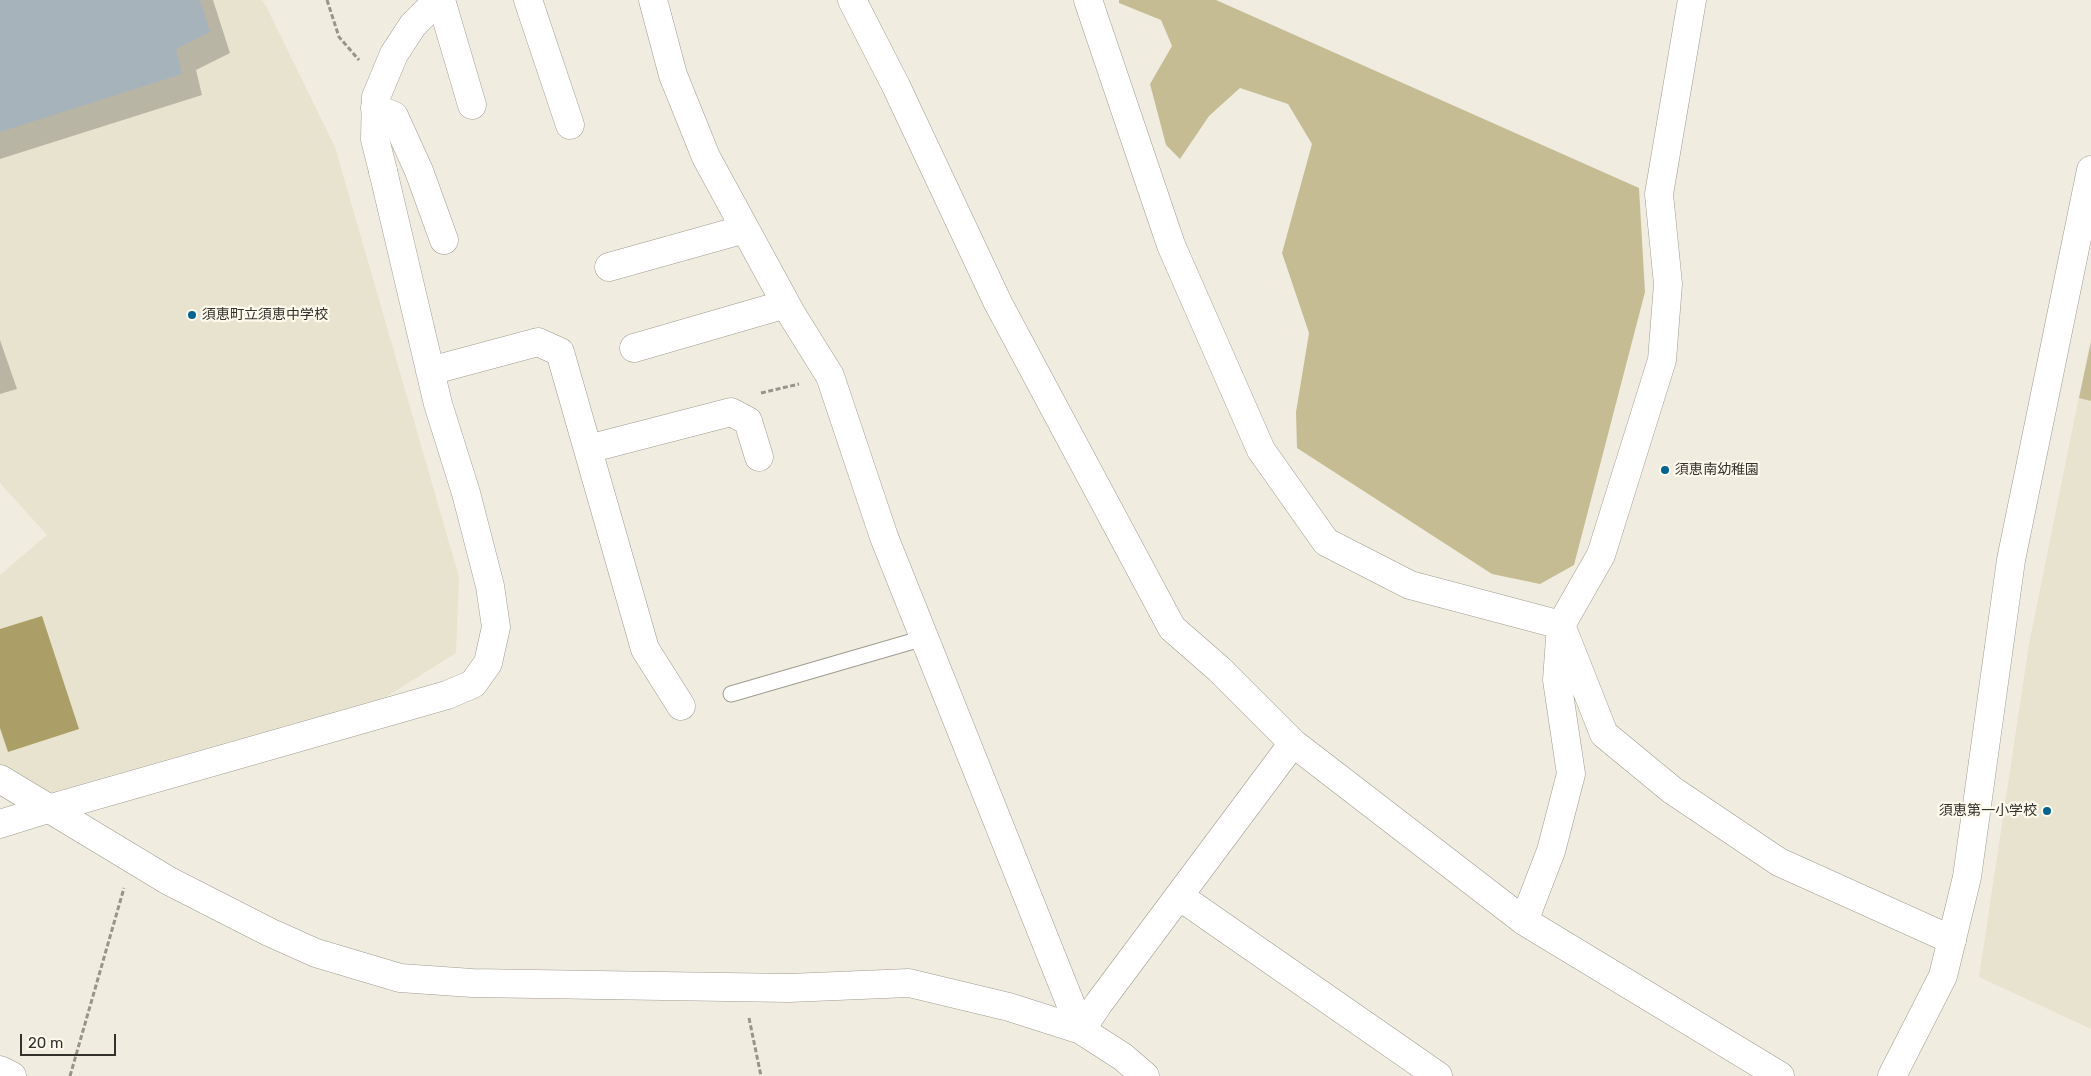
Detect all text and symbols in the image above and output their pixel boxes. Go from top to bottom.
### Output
place label: 須恵町立須恵中学校 [202,307,328,323]
marker: 須恵町立須恵中学校 [186,309,198,321]
place label: 須恵南幼稚園 [1675,462,1759,478]
marker: 須恵南幼稚園 [1659,464,1671,476]
place label: 須恵第一小学校 [1939,803,2037,819]
marker: 須恵第一小学校 [2041,805,2053,817]
scale bar [22,1024,119,1056]
text: 20 m [28,1034,63,1052]

